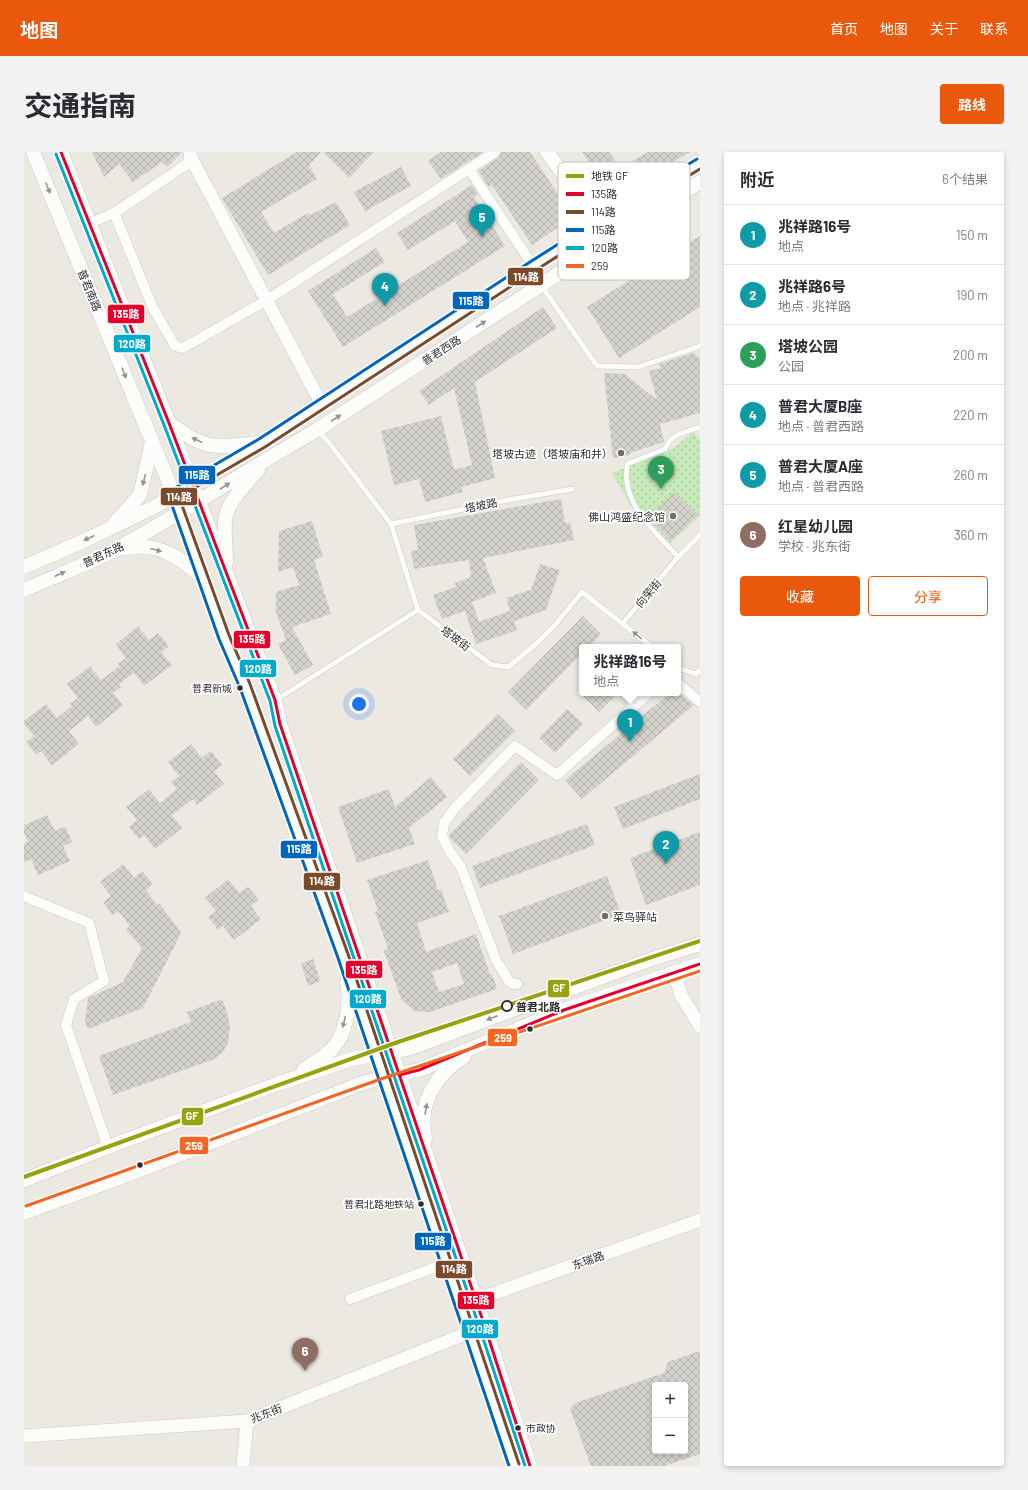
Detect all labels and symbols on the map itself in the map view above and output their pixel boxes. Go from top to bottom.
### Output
legend [558,162,690,280]
text: 地铁 GF [591,169,628,182]
one-way arrow [45,183,51,194]
text: 135路 [591,187,617,200]
pin: 5 [469,204,495,237]
text: 114路 [591,205,616,218]
text: 115路 [591,223,615,236]
text: 120路 [591,241,618,254]
text: 259 [591,259,609,272]
street label: 普君南路 [76,267,104,313]
line badge: 114路 [507,267,544,286]
text: 114路 [513,270,540,283]
pin: 4 [372,273,398,306]
line badge: 115路 [452,291,490,310]
text: 115路 [459,294,484,307]
line badge: 135路 [107,304,145,324]
text: 135路 [113,307,140,320]
one-way arrow [475,320,486,328]
street label: 普君西路 [419,333,463,367]
line badge: 120路 [113,334,151,353]
text: 120路 [118,337,147,350]
one-way arrow [121,368,127,380]
one-way arrow [330,414,342,421]
one-way arrow [191,437,202,443]
place label: 塔坡古迹（塔坡庙和井） [492,447,613,460]
marker: 塔坡古迹（塔坡庙和井） [616,448,626,458]
pin: 3 [648,456,674,489]
line badge: 115路 [178,465,216,485]
text: 115路 [185,468,210,481]
one-way arrow [140,474,146,486]
one-way arrow [219,482,231,489]
line badge: 114路 [160,487,198,506]
text: 114路 [166,490,193,503]
street label: 塔坡路 [464,495,498,515]
place label: 佛山鸿盛纪念馆 [588,510,665,523]
marker: 佛山鸿盛纪念馆 [668,511,678,521]
one-way arrow [83,535,94,541]
street label: 普君东路 [80,539,126,569]
one-way arrow [150,547,162,553]
one-way arrow [54,571,65,577]
street label: 向荣街 [632,576,664,610]
street label: 塔坡街 [439,623,473,653]
line badge: 135路 [233,630,271,649]
one-way arrow [632,631,643,640]
text: 135路 [239,632,266,645]
line badge: 120路 [239,659,277,678]
text: 120路 [244,662,273,675]
place label: 普君新城 [192,682,232,694]
marker: 普君新城 [235,683,245,693]
your location [349,694,369,714]
pin: 1 [617,709,643,742]
pin: 2 [653,831,679,864]
line badge: 115路 [280,840,318,859]
text: 115路 [287,842,312,855]
line badge: 114路 [303,872,341,891]
text: 114路 [309,874,336,887]
place label: 菜鸟驿站 [613,910,657,923]
marker: 菜鸟驿站 [600,911,610,921]
line badge: 135路 [345,960,383,979]
text: 135路 [351,963,378,976]
line badge: GF [547,979,570,998]
text: GF [553,981,565,994]
line badge: 120路 [349,989,387,1009]
text: 120路 [354,992,383,1005]
marker: 普君北路 [501,1000,513,1012]
place label: 普君北路 [516,1000,561,1013]
one-way arrow [485,1015,497,1021]
one-way arrow [341,1016,347,1028]
unlabelled marker [525,1024,535,1034]
line badge: 259 [487,1028,518,1047]
text: 259 [494,1031,512,1044]
one-way arrow [423,1103,429,1115]
line badge: GF [181,1107,204,1126]
text: GF [186,1109,198,1122]
line badge: 259 [179,1136,209,1155]
text: 259 [185,1139,203,1152]
unlabelled marker [135,1160,145,1170]
place label: 普君北路地铁站 [344,1198,414,1210]
marker: 普君北路地铁站 [416,1199,426,1209]
line badge: 115路 [414,1232,452,1251]
text: 115路 [421,1234,446,1247]
street label: 东瑞路 [570,1248,606,1272]
line badge: 114路 [435,1260,473,1279]
text: 114路 [441,1262,468,1275]
line badge: 135路 [457,1291,495,1310]
text: 135路 [463,1293,490,1306]
line badge: 120路 [461,1319,499,1339]
text: 120路 [466,1322,495,1335]
pin: 6 [292,1338,318,1371]
street label: 兆东街 [248,1401,284,1425]
place label: 市政协 [526,1422,556,1434]
marker: 市政协 [513,1423,523,1433]

